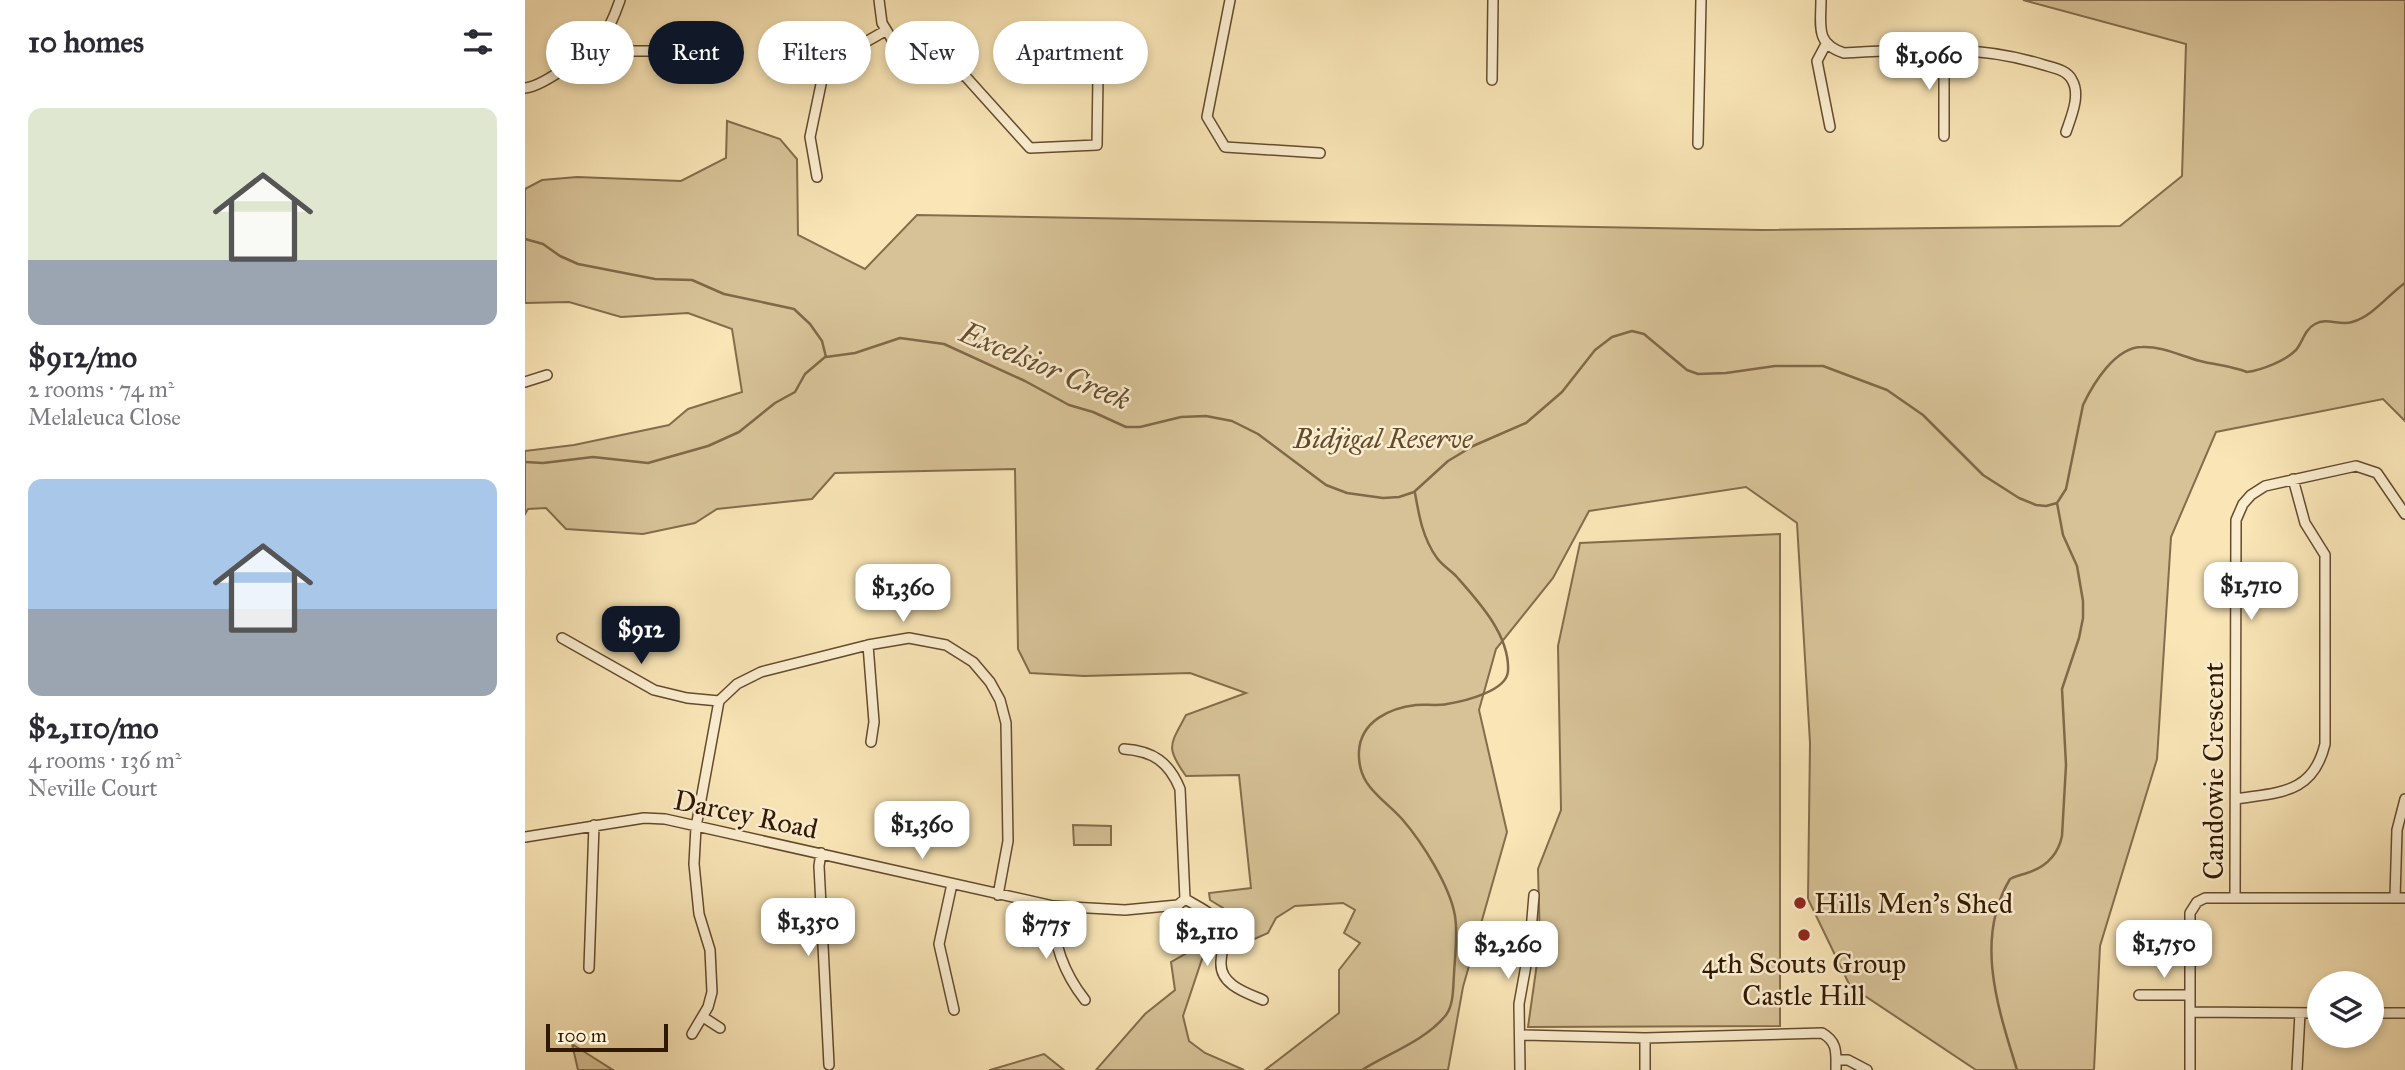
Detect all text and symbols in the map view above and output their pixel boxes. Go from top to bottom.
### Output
chip: Buy [546,21,634,84]
chip: Rent [648,21,744,84]
chip: Filters [758,21,871,84]
chip: New [885,21,979,84]
chip: Apartment [993,21,1148,84]
icon: filters [459,23,497,61]
text: 10 homes [28,24,144,60]
pin: $1,060 [1872,32,1986,92]
text: $1,060 [1895,41,1963,69]
icon: home [200,154,326,280]
water label: Excelsior Creek [953,313,1136,418]
text: $912/mo [28,339,137,375]
text: 2 rooms · 74 m² [28,375,174,403]
text: Melaleuca Close [28,403,181,431]
park label: Bidjigal Reserve [1292,421,1473,456]
icon: home [200,525,326,651]
pin: $1,710 [2194,562,2308,622]
pin: $1,360 [846,564,960,624]
text: $1,710 [2220,571,2282,599]
text: $1,360 [871,573,935,601]
pin: $912 [600,606,682,666]
text: $912 [618,615,664,643]
street label: Candowie Crescent [2196,662,2231,880]
text: $2,110/mo [28,710,159,746]
text: 4 rooms · 136 m² [28,746,181,774]
text: Neville Court [28,774,157,802]
street label: Darcey Road [671,782,821,847]
pin: $1,360 [865,802,979,861]
text: $1,360 [890,810,954,838]
place label: Hills Men's Shed [1814,886,2013,921]
marker: Hills Men's Shed [1792,895,1808,911]
pin: $1,350 [751,898,865,958]
pin: $775 [1005,902,1087,961]
text: $1,350 [777,907,839,935]
pin: $2,110 [1150,908,1264,968]
text: $775 [1021,910,1071,938]
text: $2,110 [1175,917,1239,945]
pin: $1,750 [2107,920,2221,980]
pin: $2,260 [1451,922,1565,981]
marker: 4th Scouts Group Castle Hill [1796,927,1812,943]
text: $1,750 [2132,929,2196,957]
text: $2,260 [1474,930,1542,958]
place label: 4th Scouts Group Castle Hill [1702,946,1906,1013]
map controls [2307,971,2384,1048]
button: layers [2307,971,2384,1048]
scale bar [546,1021,669,1053]
text: 100 m [557,1024,607,1047]

